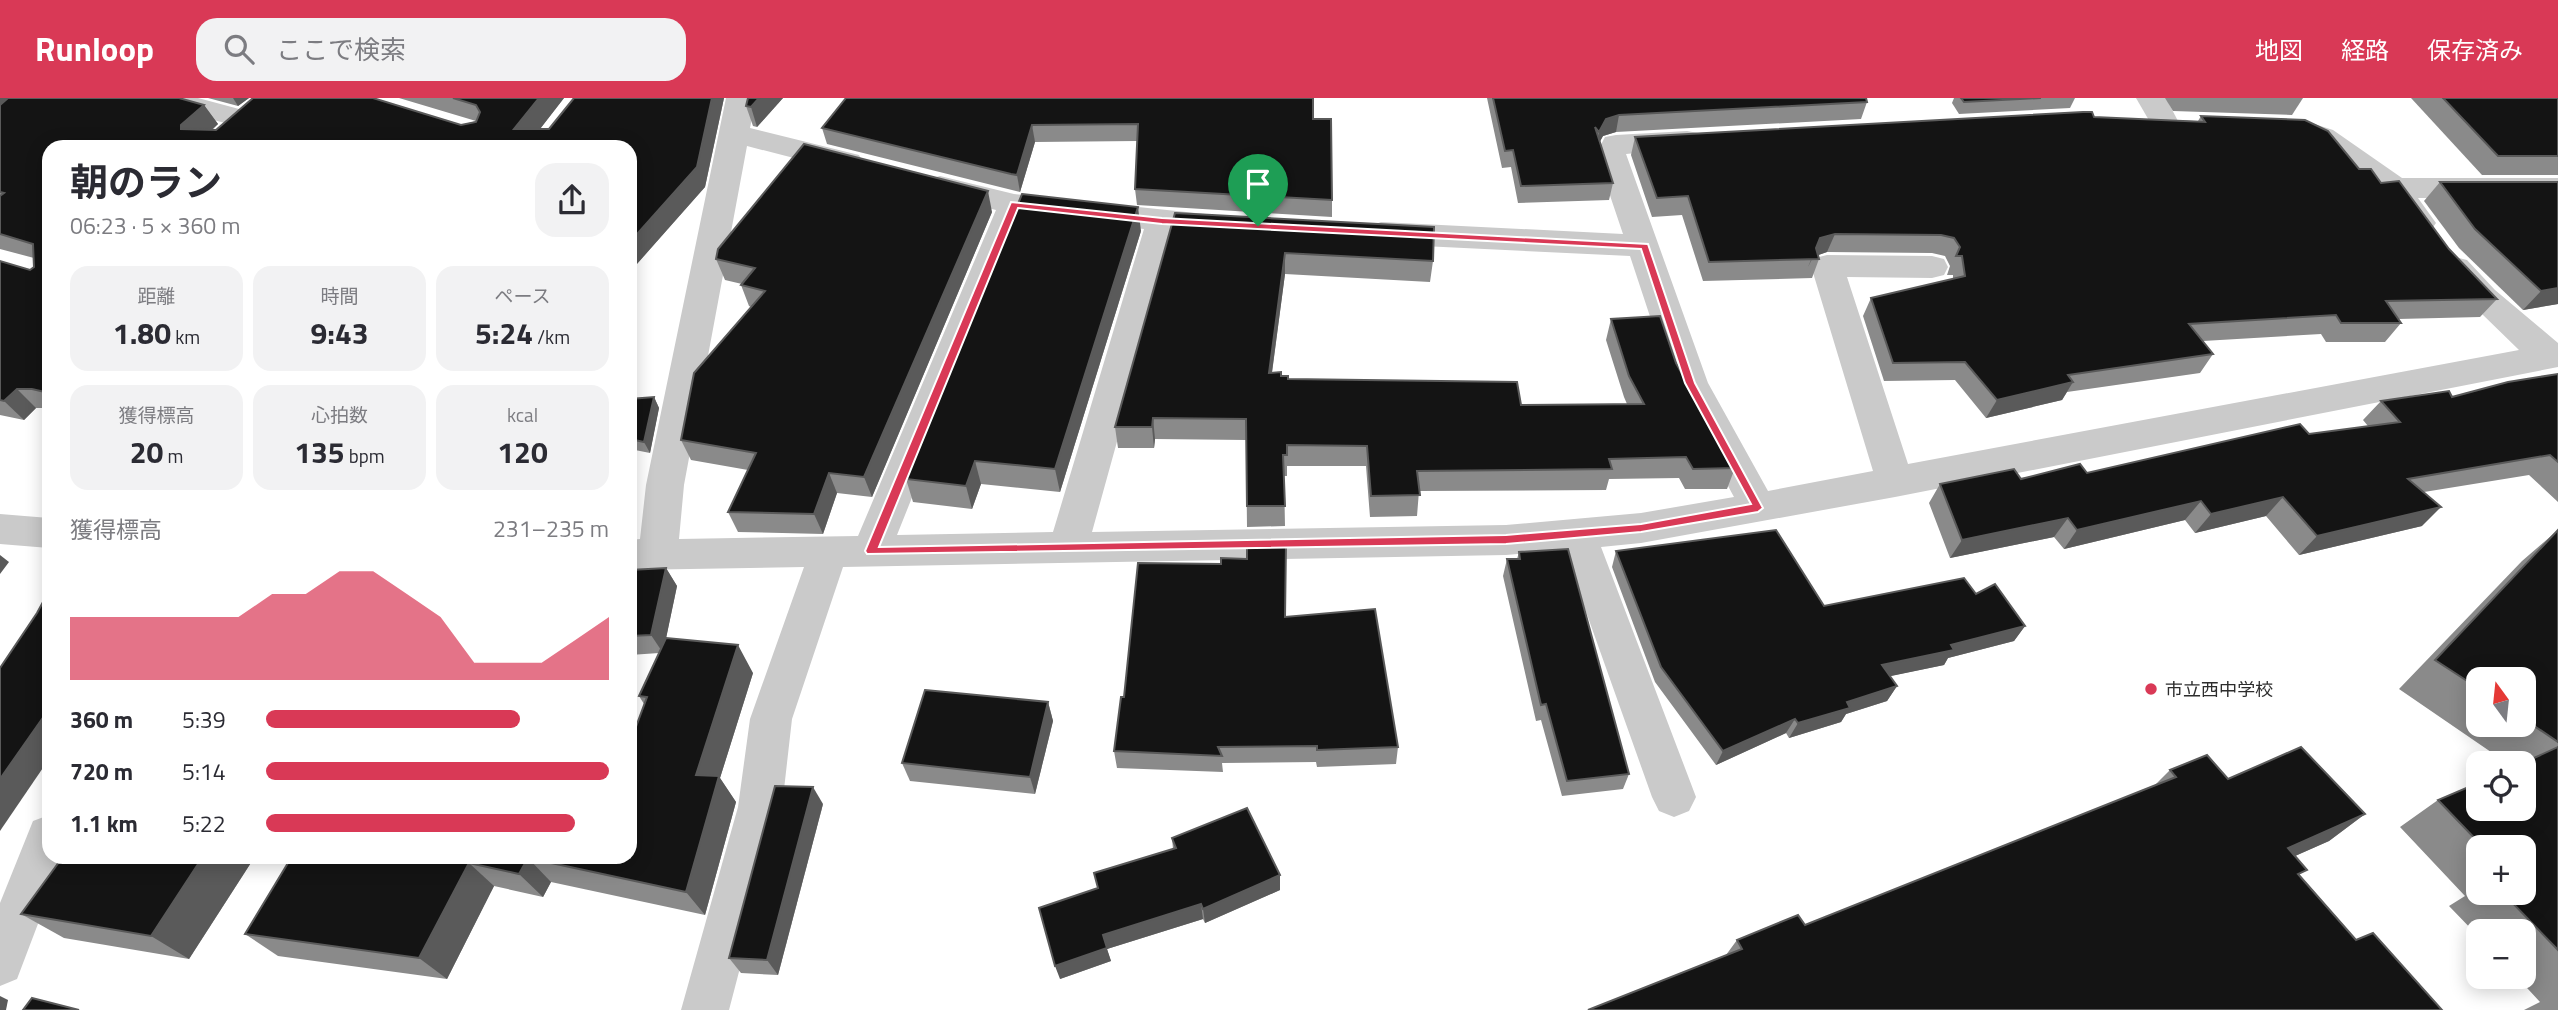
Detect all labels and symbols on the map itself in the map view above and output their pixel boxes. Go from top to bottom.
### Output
pin [1228,154,1288,226]
north arrow [2466,667,2536,737]
place label: 市立西中学校 [2165,676,2273,703]
marker: 市立西中学校 [2143,681,2159,697]

